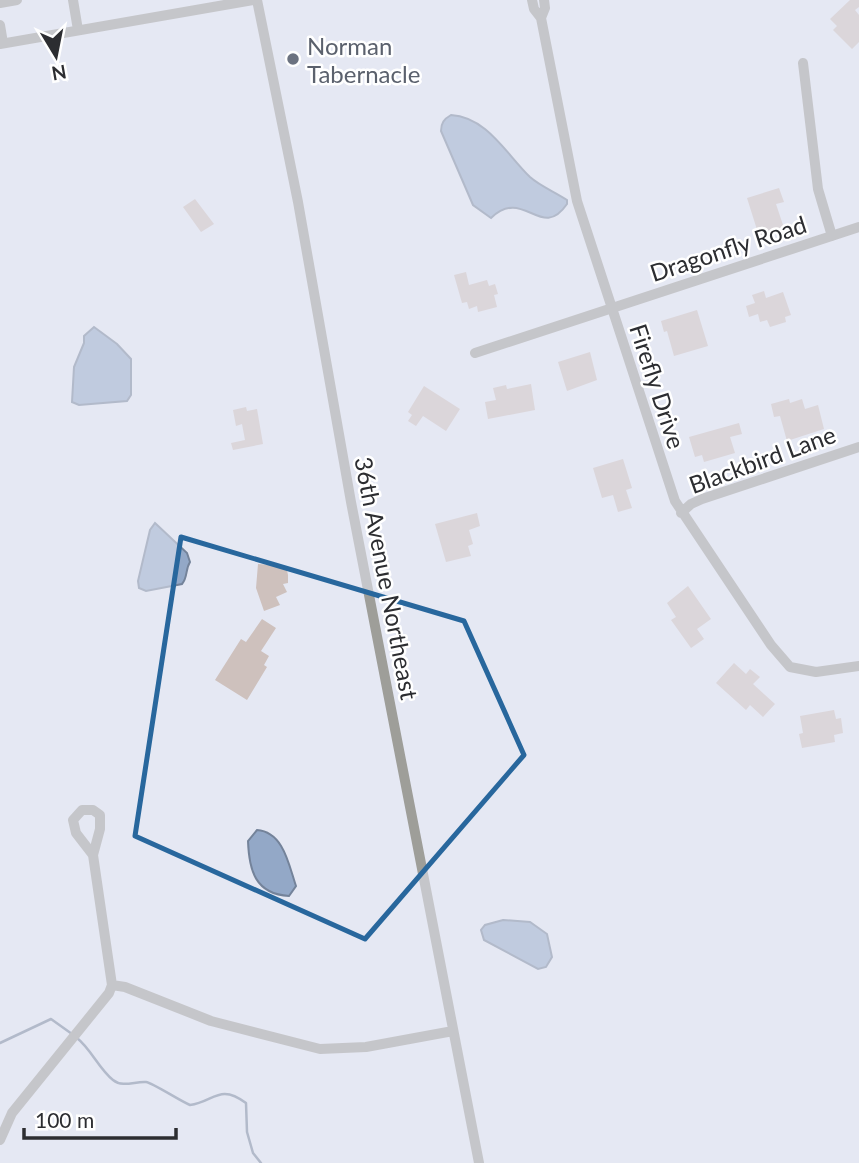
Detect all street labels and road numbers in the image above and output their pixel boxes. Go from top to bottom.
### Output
street label: Dragonfly Road [646,209,810,287]
street label: Firefly Drive [624,320,692,452]
street label: Blackbird Lane [685,419,839,499]
street label: 36th Avenue Northeast [349,454,425,702]

